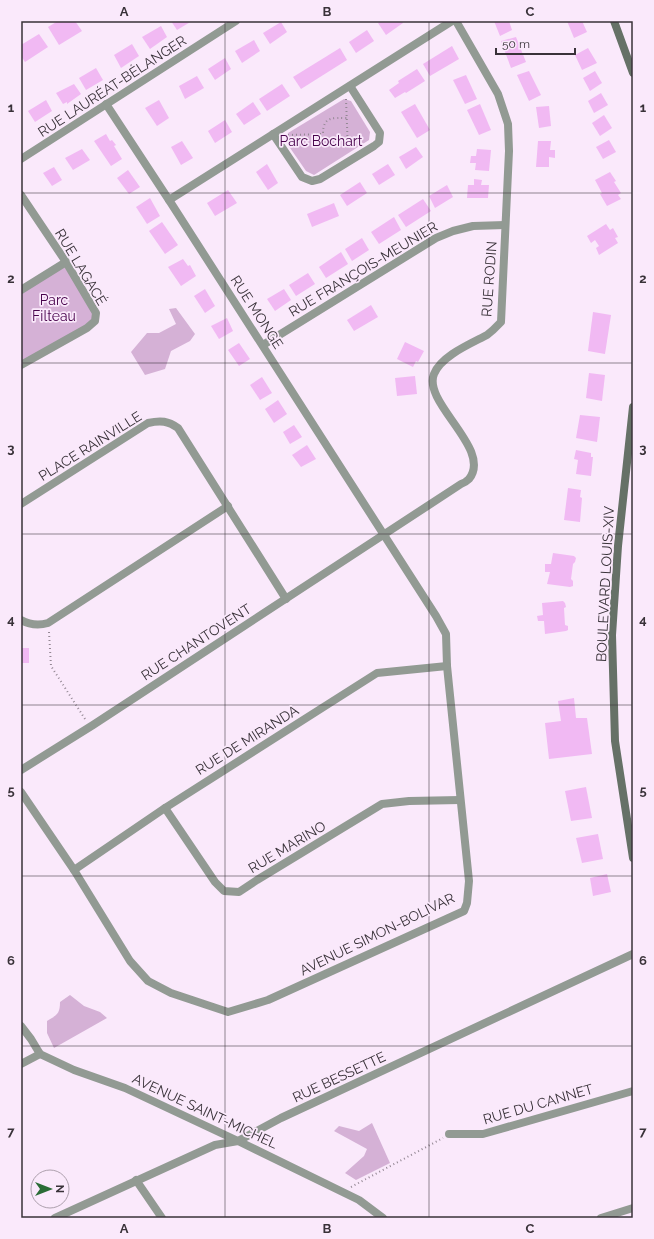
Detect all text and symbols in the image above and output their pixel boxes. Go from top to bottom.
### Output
text: A [120,4,129,19]
text: B [323,4,332,19]
text: C [526,4,535,19]
scale bar [496,30,575,56]
street label: RUE LAURÉAT-BÉLANGER [34,31,189,140]
text: 50 m [502,37,530,51]
text: 1 [8,100,15,115]
text: 1 [640,100,647,115]
park label: Parc Bochart [280,133,363,149]
street label: RUE FRANÇOIS-MEUNIER [286,218,440,320]
street label: RUE LAGACÉ [52,225,111,308]
street label: RUE RODIN [478,241,500,317]
text: 2 [7,271,15,286]
text: 2 [639,271,647,286]
street label: RUE MONGE [227,272,287,352]
park label: Parc Filteau [32,292,76,324]
street label: PLACE RAINVILLE [36,408,144,484]
text: 3 [7,441,15,456]
text: 3 [639,441,647,456]
street label: BOULEVARD LOUIS-XIV [593,505,617,662]
street label: RUE CHANTOVENT [138,600,254,683]
text: 4 [7,612,15,627]
text: 4 [639,612,647,627]
street label: RUE DE MIRANDA [193,702,302,778]
text: 5 [7,783,15,798]
text: 5 [639,783,647,798]
street label: RUE MARINO [245,818,329,876]
street label: AVENUE SIMON-BOLIVAR [297,889,457,979]
text: 6 [7,953,15,968]
text: 6 [639,953,647,968]
street label: RUE BESSETTE [290,1048,388,1106]
street label: AVENUE SAINT-MICHEL [130,1070,280,1152]
street label: RUE DU CANNET [481,1081,595,1127]
text: 7 [7,1124,15,1139]
text: 7 [639,1124,647,1139]
north arrow [30,1169,70,1209]
text: N [53,1185,66,1193]
text: A [120,1221,129,1236]
text: B [323,1221,332,1236]
text: C [526,1221,535,1236]

